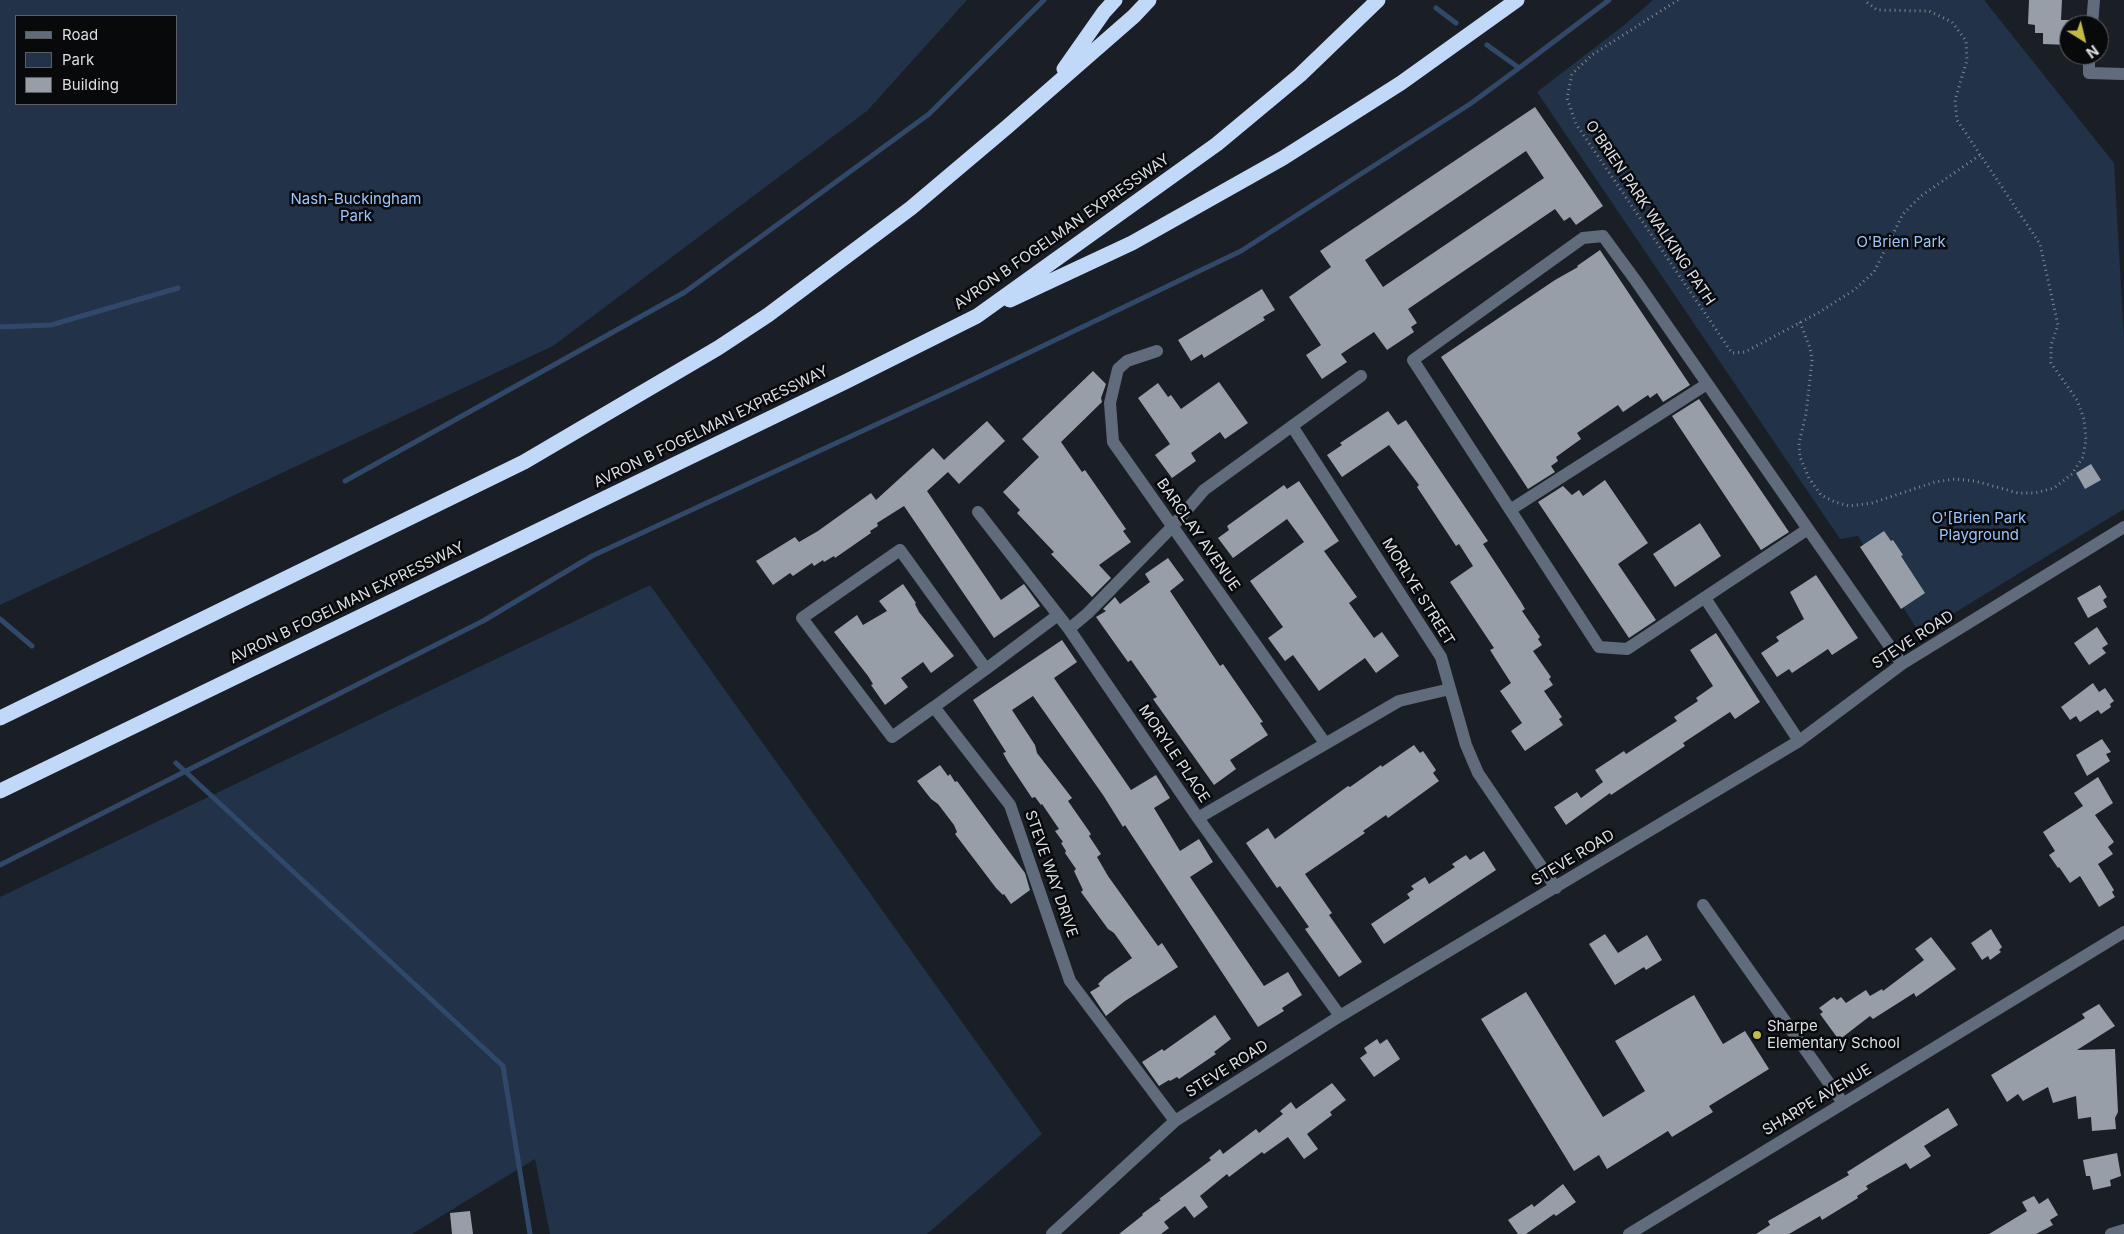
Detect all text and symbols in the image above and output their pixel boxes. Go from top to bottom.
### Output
legend [15,15,178,105]
north arrow [2059,15,2109,65]
text: Road [62,25,98,44]
text: N [2083,42,2102,62]
text: Park [62,50,94,69]
text: Building [62,75,119,94]
street label: O'BRIEN PARK WALKING PATH [1581,117,1719,309]
street label: AVRON B FOGELMAN EXPRESSWAY [951,150,1173,314]
park label: Nash-Buckingham Park [290,190,422,225]
park label: O'Brien Park [1856,233,1946,251]
street label: AVRON B FOGELMAN EXPRESSWAY [591,362,831,492]
street label: BARCLAY AVENUE [1152,475,1244,595]
park label: O'[Brien Park Playground [1932,509,2026,544]
street label: MORLYE STREET [1378,535,1458,649]
street label: AVRON B FOGELMAN EXPRESSWAY [227,538,467,668]
street label: STEVE ROAD [1869,607,1957,673]
street label: MORYLE PLACE [1135,702,1213,806]
street label: STEVE WAY DRIVE [1021,808,1081,940]
street label: STEVE ROAD [1528,826,1618,890]
place label: Sharpe Elementary School [1767,1017,1900,1052]
marker: Sharpe Elementary School [1751,1029,1763,1041]
street label: STEVE ROAD [1183,1037,1271,1101]
street label: SHARPE AVENUE [1759,1060,1875,1140]

